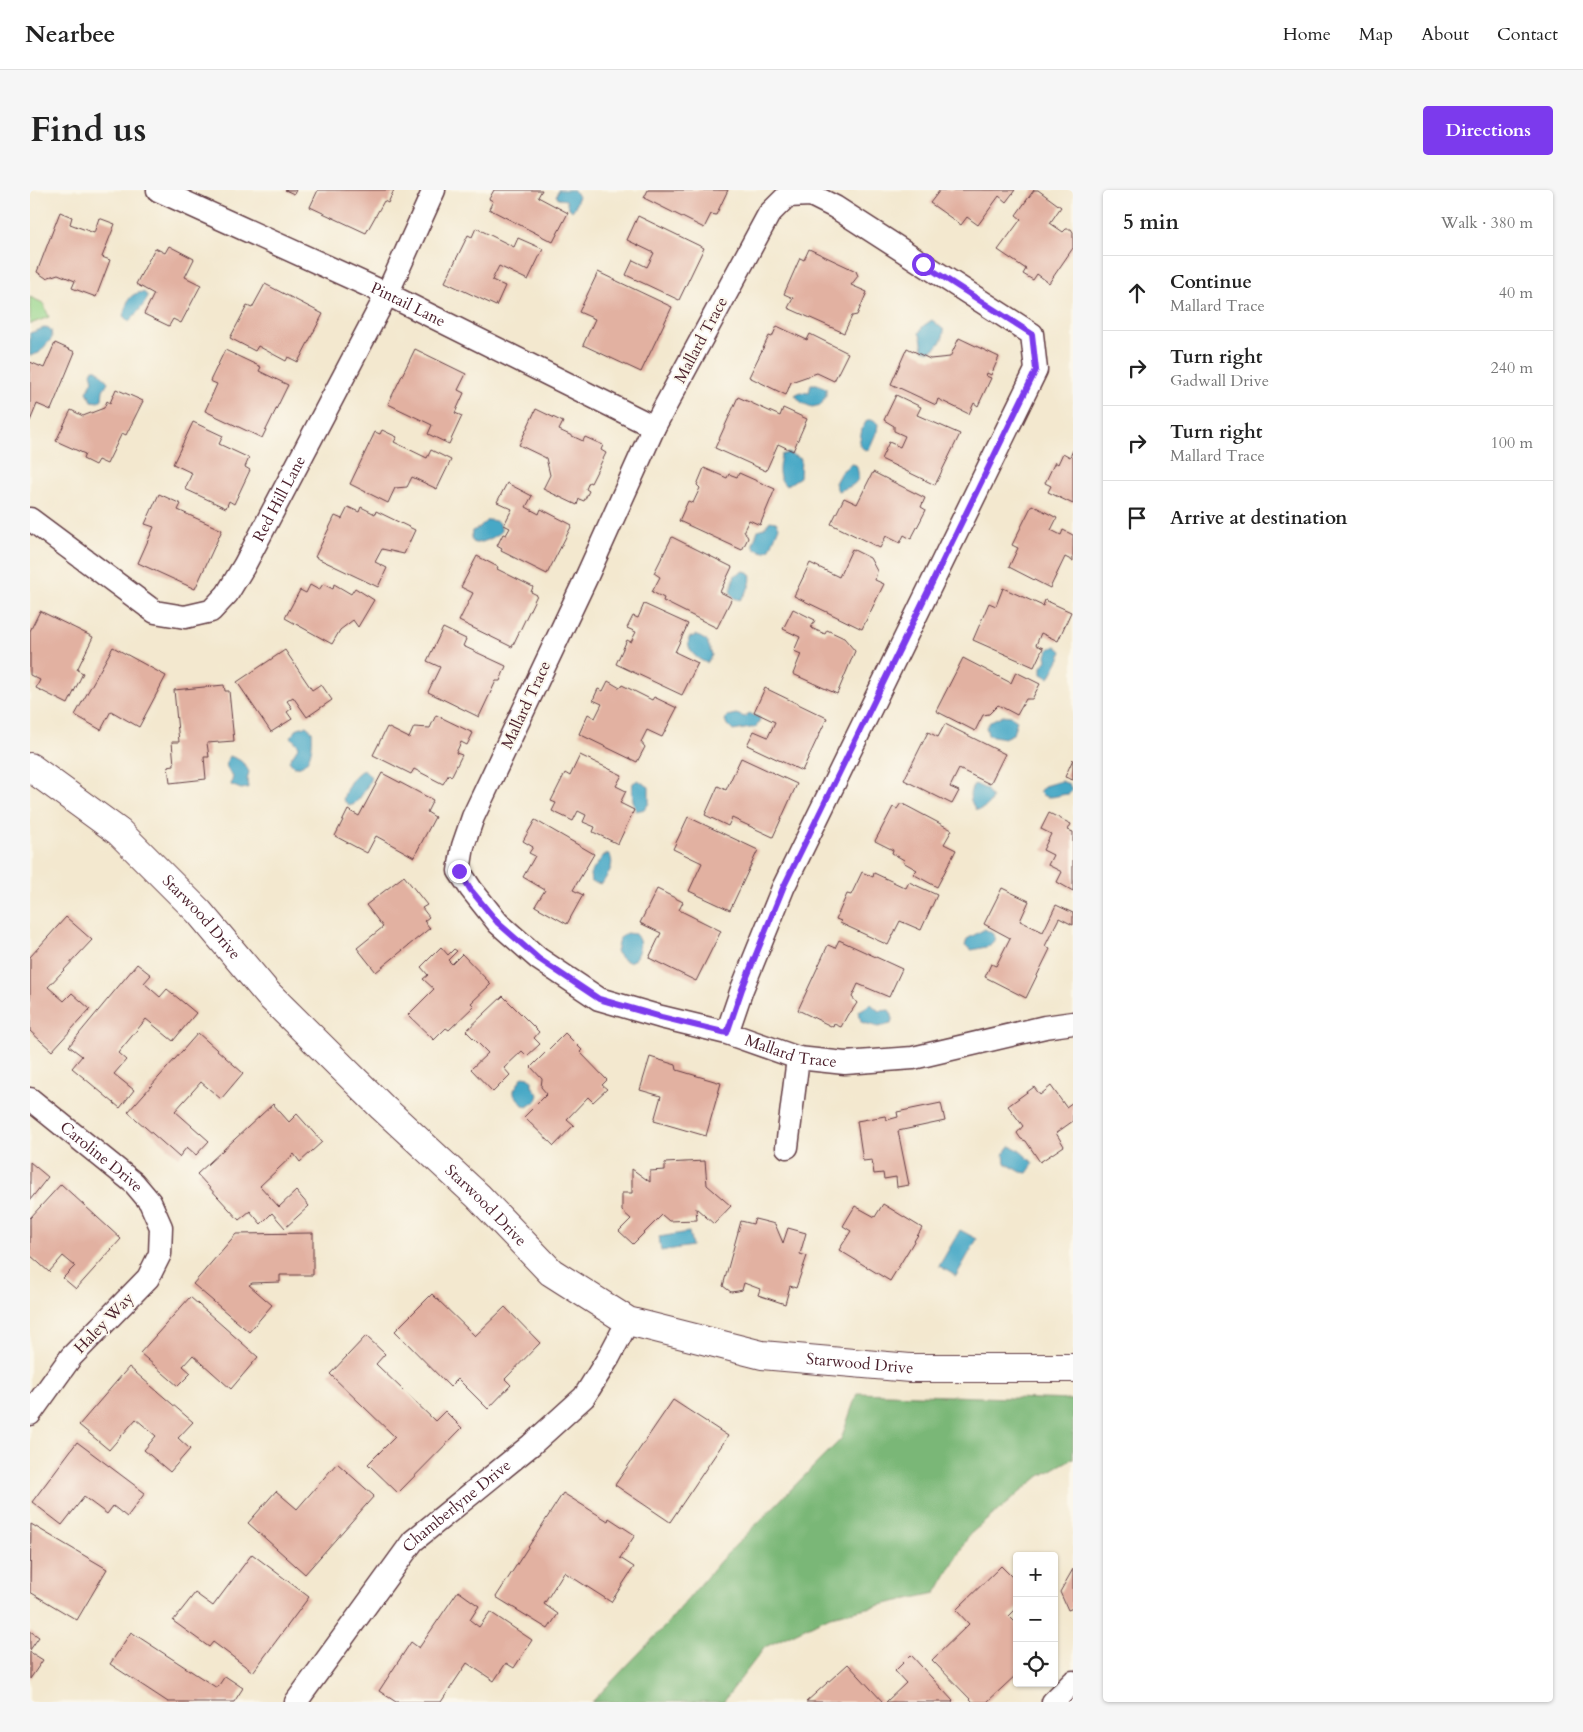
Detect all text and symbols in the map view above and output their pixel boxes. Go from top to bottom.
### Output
text: Nearbee [25,18,115,51]
text: Home [1283,22,1331,47]
text: Map [1359,22,1393,47]
text: About [1421,22,1469,47]
text: Contact [1497,22,1558,47]
text: Find us [30,106,146,154]
button: Directions [1423,106,1553,155]
text: 5 min [1123,208,1179,237]
text: Walk · 380 m [1441,212,1533,234]
route start [912,253,935,276]
text: Continue [1170,269,1252,295]
street label: Pintail Lane [367,277,449,332]
icon: ahead [1123,279,1151,307]
text: 40 m [1499,282,1533,304]
street label: Mallard Trace [669,293,733,387]
text: Mallard Trace [1170,295,1265,317]
text: Turn right [1170,344,1262,370]
icon: right [1123,354,1151,382]
text: 240 m [1491,357,1533,379]
text: Gadwall Drive [1170,370,1269,392]
text: Turn right [1170,419,1262,445]
icon: right [1123,429,1151,457]
text: 100 m [1491,432,1533,454]
text: Mallard Trace [1170,445,1265,467]
street label: Red Hill Lane [248,452,311,546]
icon: arrive [1123,504,1151,532]
text: Arrive at destination [1170,505,1347,531]
street label: Mallard Trace [496,657,556,753]
route end [448,860,471,883]
street label: Starwood Drive [157,870,246,965]
street label: Mallard Trace [742,1029,838,1073]
street label: Caroline Drive [55,1116,148,1197]
street label: Starwood Drive [440,1160,532,1251]
street label: Haley Way [69,1287,139,1358]
street label: Starwood Drive [805,1348,914,1379]
street label: Chamberlyne Drive [397,1455,516,1557]
map controls [1013,1552,1058,1687]
button: + [1013,1552,1058,1597]
button: − [1013,1597,1058,1642]
button: locate [1013,1642,1058,1687]

